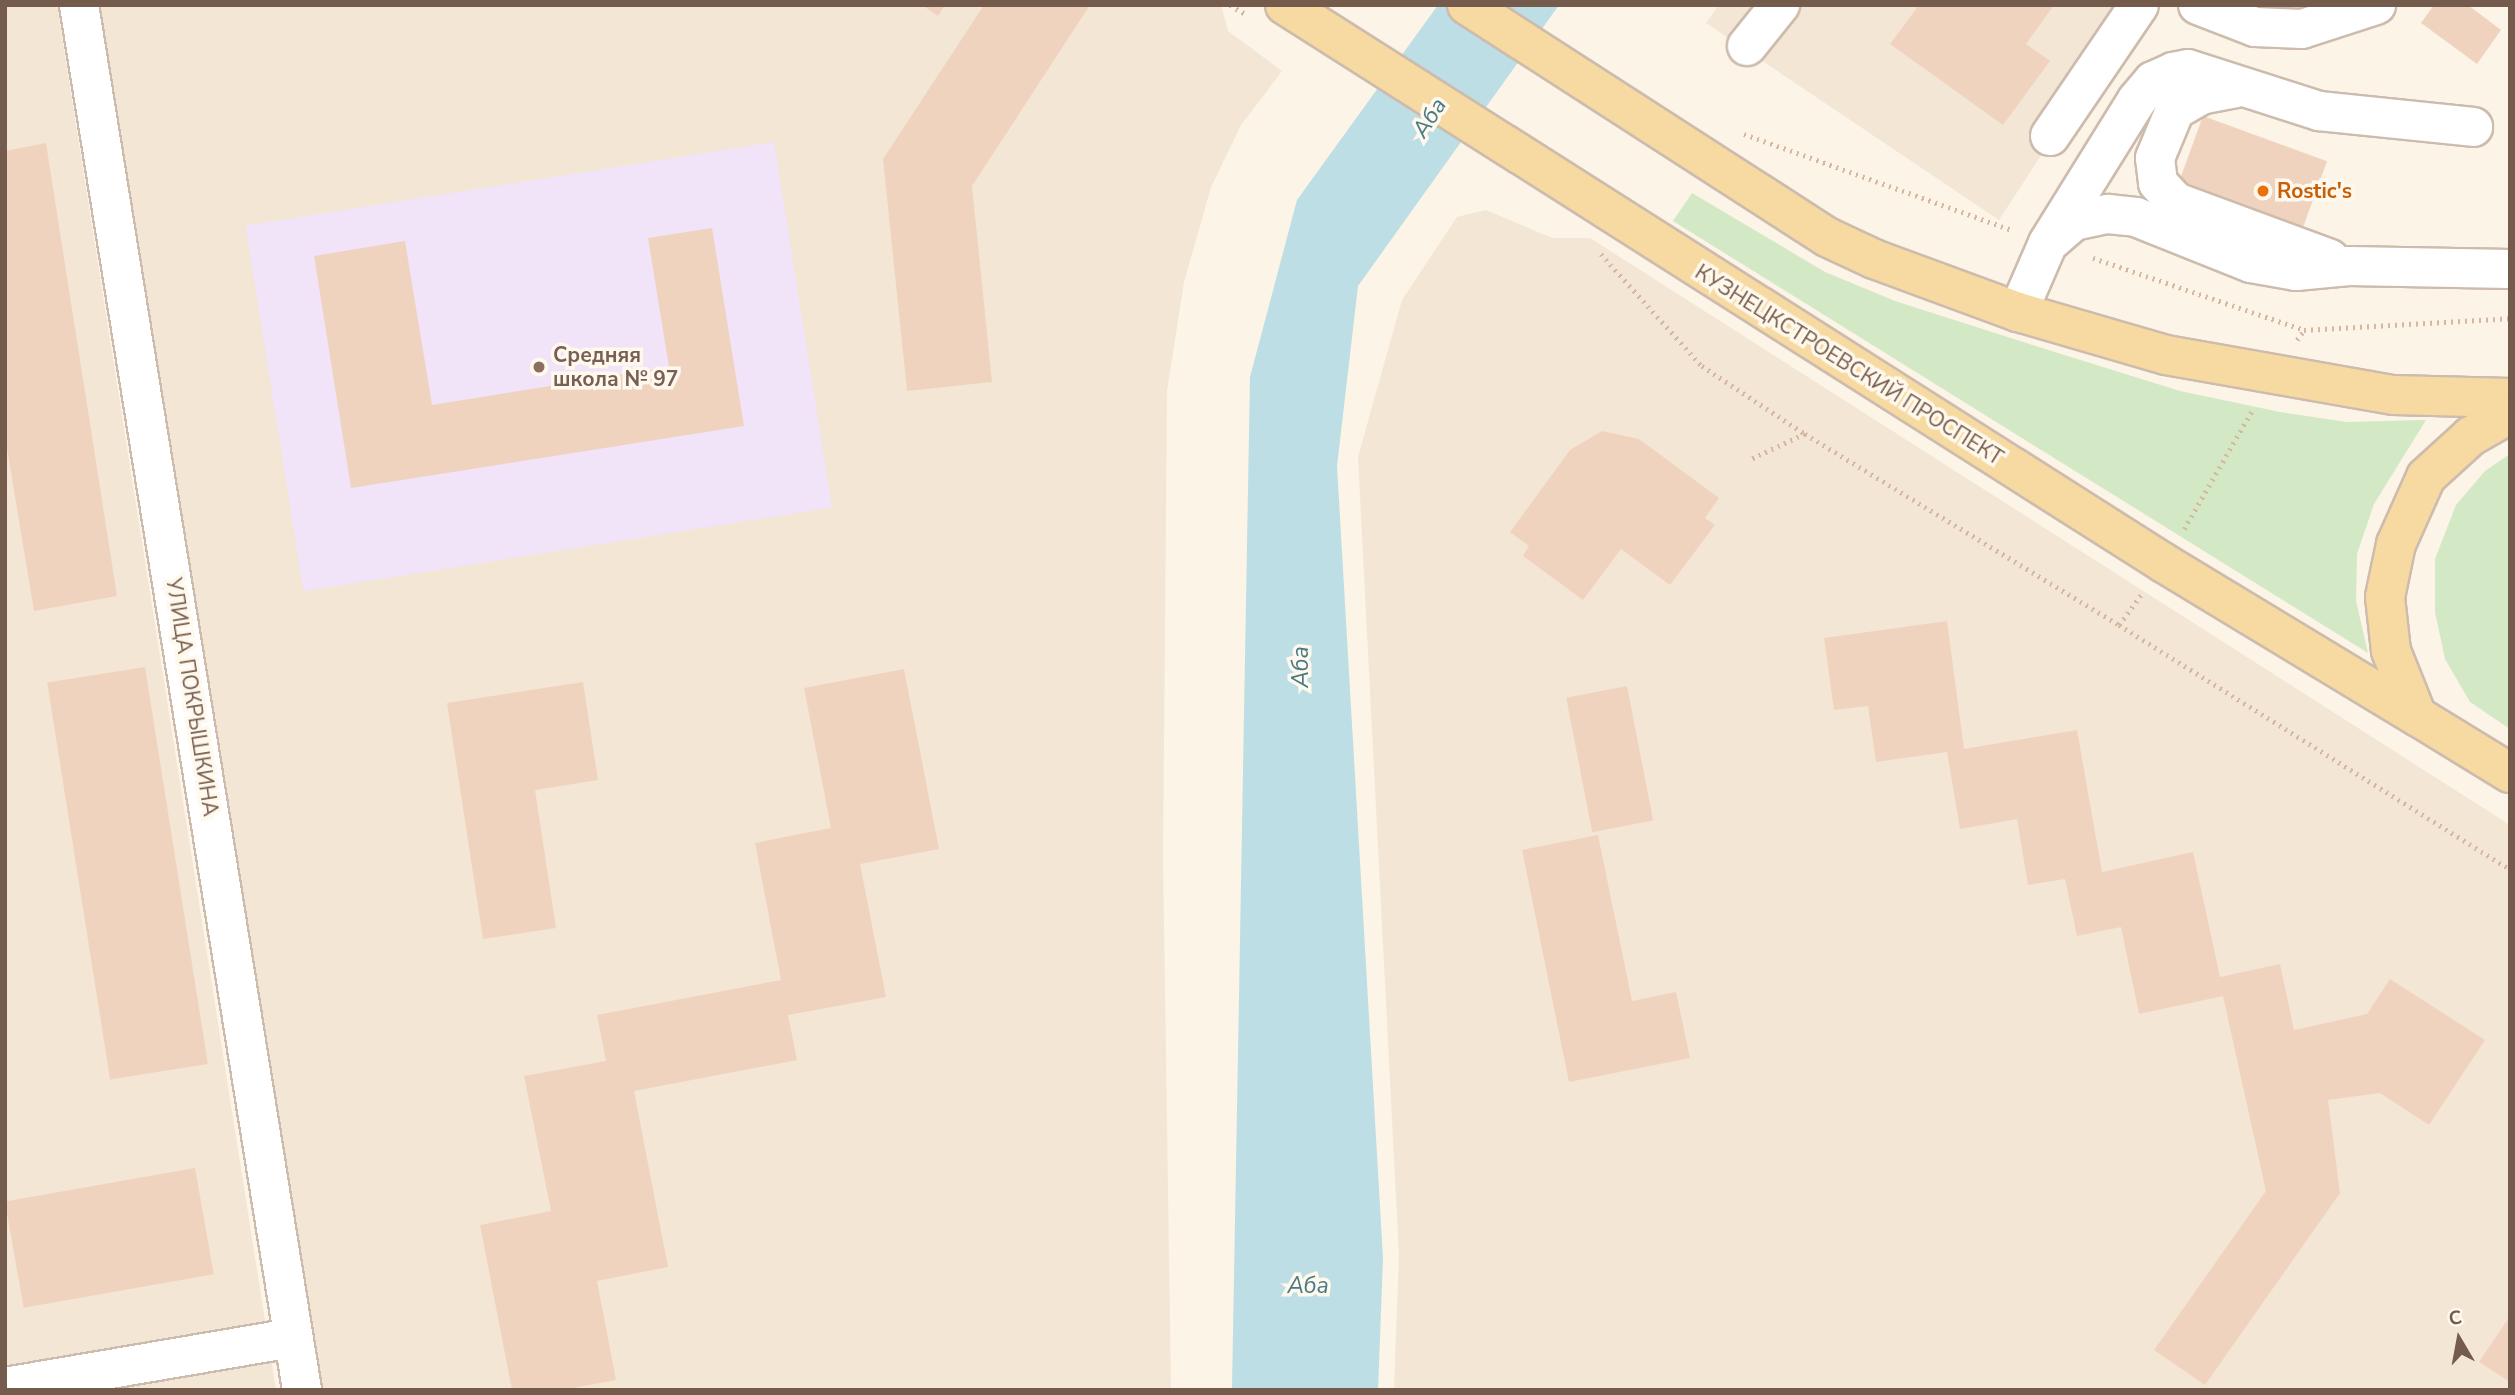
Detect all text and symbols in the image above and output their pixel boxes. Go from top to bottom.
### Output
water label: Аба [1407,93,1453,143]
place label: Rostic's [2277,178,2352,204]
marker: Rostic's [2255,183,2271,199]
street label: КУЗНЕЦКСТРОЕВСКИЙ ПРОСПЕКТ [1690,259,2008,471]
place label: Средняя школа № 97 [553,342,678,392]
marker: Средняя школа № 97 [531,359,547,375]
street label: УЛИЦА ПОКРЫШКИНА [161,576,223,818]
water label: Аба [1287,646,1315,688]
water label: Аба [1287,1272,1329,1300]
north arrow [2424,1304,2494,1374]
text: С [2447,1304,2464,1332]

